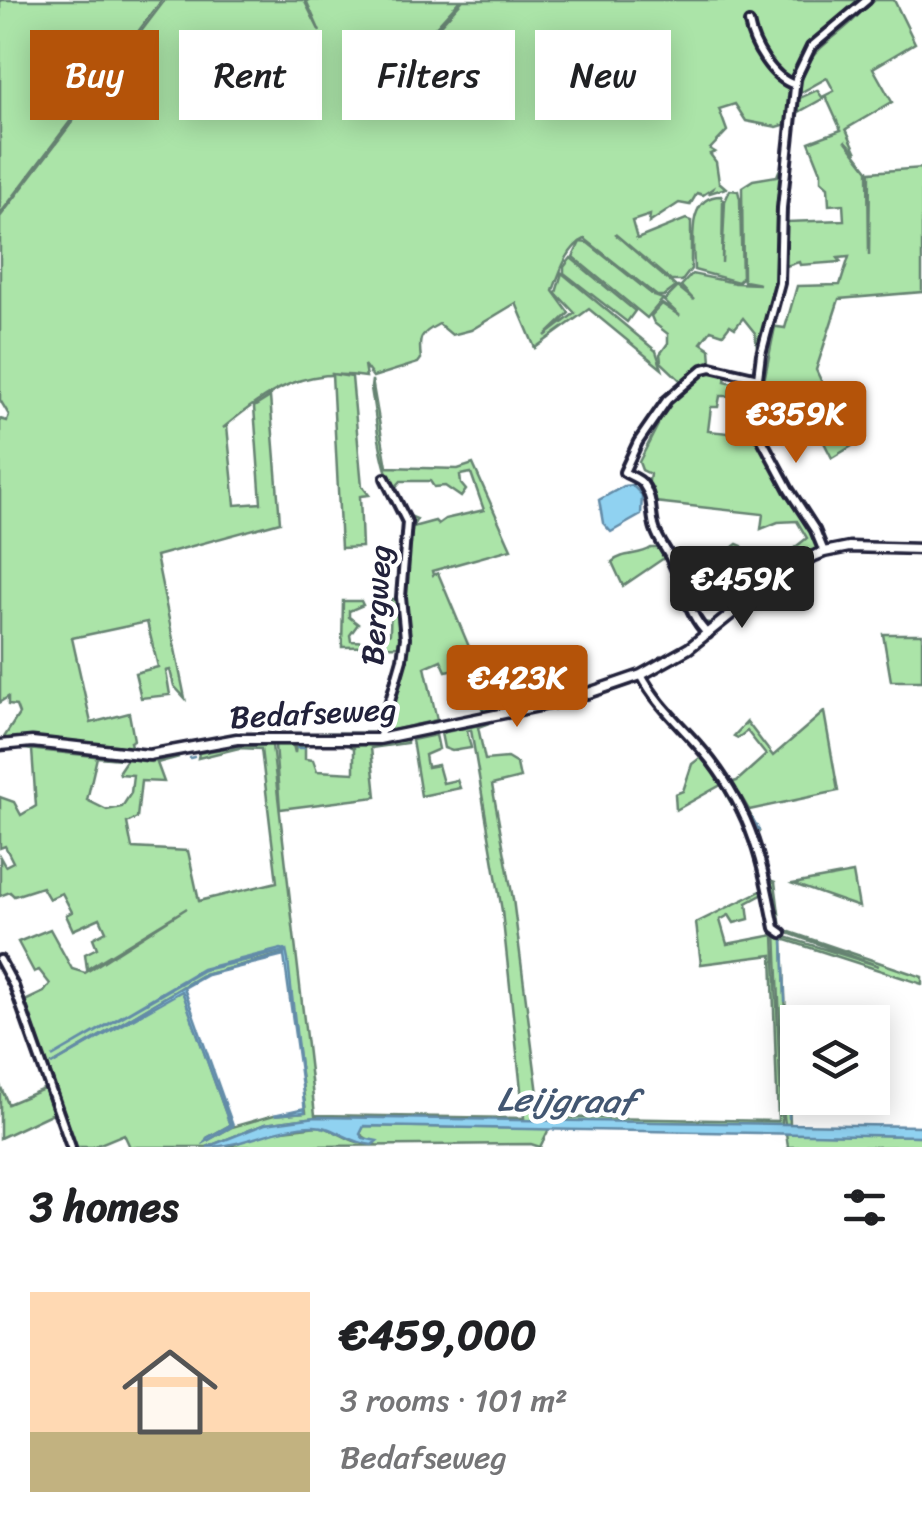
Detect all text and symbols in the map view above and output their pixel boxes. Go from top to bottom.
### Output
chip: Buy [30,30,159,120]
chip: Rent [179,30,322,120]
chip: Filters [342,30,515,120]
chip: New [535,30,671,120]
pin: €359K [726,381,866,466]
text: €359K [747,385,845,442]
street label: Bergweg [344,543,409,667]
pin: €459K [672,546,812,631]
text: €459K [692,550,792,607]
pin: €423K [447,645,587,730]
text: €423K [469,649,565,706]
street label: Bedafseweg [228,681,398,746]
map controls [780,1005,890,1115]
button: layers [780,1005,890,1115]
water label: Leijgraaf [497,1068,646,1132]
text: 3 homes [30,1170,178,1244]
icon: filters [837,1180,892,1235]
text: €459,000 [340,1298,537,1372]
icon: home [110,1332,230,1452]
text: 3 rooms · 101 m² [340,1372,568,1429]
text: Bedafseweg [340,1429,507,1486]

